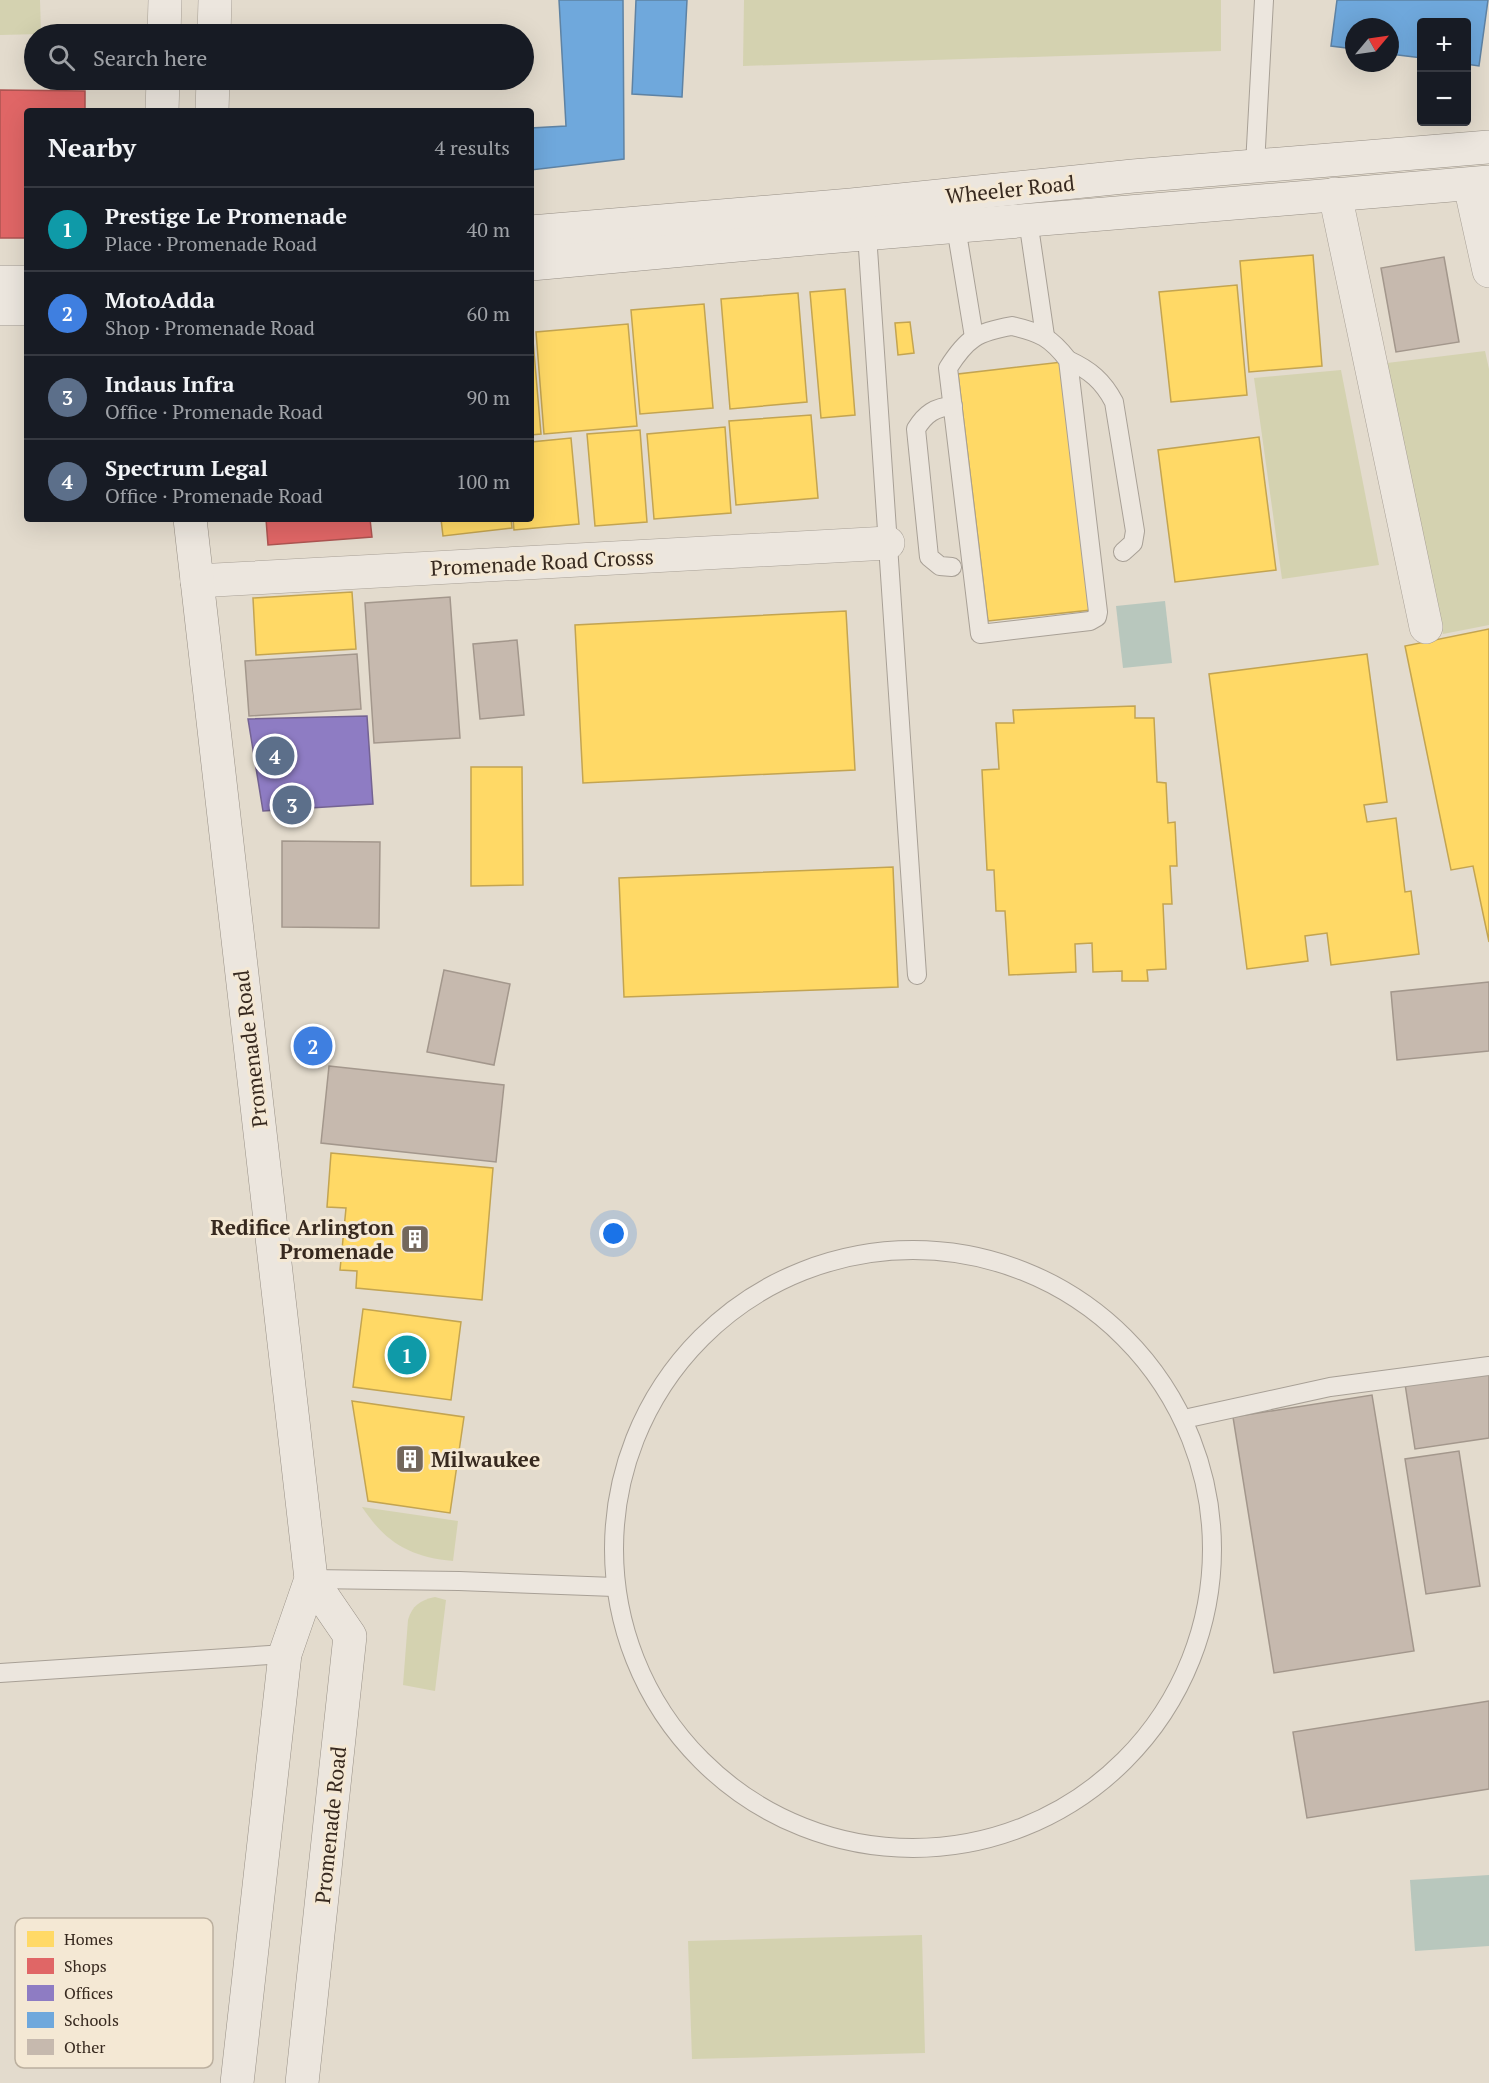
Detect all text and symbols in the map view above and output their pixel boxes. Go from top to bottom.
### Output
north arrow [1345,18,1399,72]
map controls [1417,18,1471,126]
button: + [1417,18,1471,72]
search box [24,24,534,90]
icon: search [45,41,78,74]
text: Search here [93,43,207,72]
button: − [1417,72,1471,126]
text: Nearby [48,130,136,164]
text: 4 results [435,134,510,161]
street label: Wheeler Road [944,168,1076,210]
text: Prestige Le Promenade [105,201,347,230]
text: 1 [62,216,73,243]
text: 40 m [467,216,510,243]
text: Place · Promenade Road [105,230,317,257]
text: MotoAdda [105,285,215,314]
text: 2 [62,300,73,327]
text: 60 m [467,300,510,327]
text: Shop · Promenade Road [105,314,315,341]
text: Indaus Infra [105,369,235,398]
text: 3 [62,384,73,411]
text: 90 m [467,384,510,411]
text: Office · Promenade Road [105,398,323,425]
text: Spectrum Legal [105,453,268,482]
text: 4 [62,468,73,495]
text: 100 m [456,468,510,495]
text: Office · Promenade Road [105,482,323,509]
street label: Promenade Road Crosss [430,542,654,582]
pin: 4 [256,734,294,778]
pin: 3 [272,782,312,828]
street label: Promenade Road [226,968,274,1129]
pin: 2 [294,1024,332,1068]
place label: Redifice Arlington Promenade [211,1213,394,1265]
your location [599,1219,628,1248]
building icon: Redifice Arlington Promenade [399,1223,431,1255]
pin: 1 [388,1332,426,1378]
building icon: Milwaukee [394,1443,426,1475]
place label: Milwaukee [431,1445,540,1473]
street label: Promenade Road [308,1745,352,1905]
legend [15,1918,213,2068]
text: Homes [64,1928,113,1950]
text: Shops [64,1955,107,1977]
text: Offices [64,1982,113,2004]
text: Schools [64,2009,119,2031]
text: Other [64,2036,106,2058]

